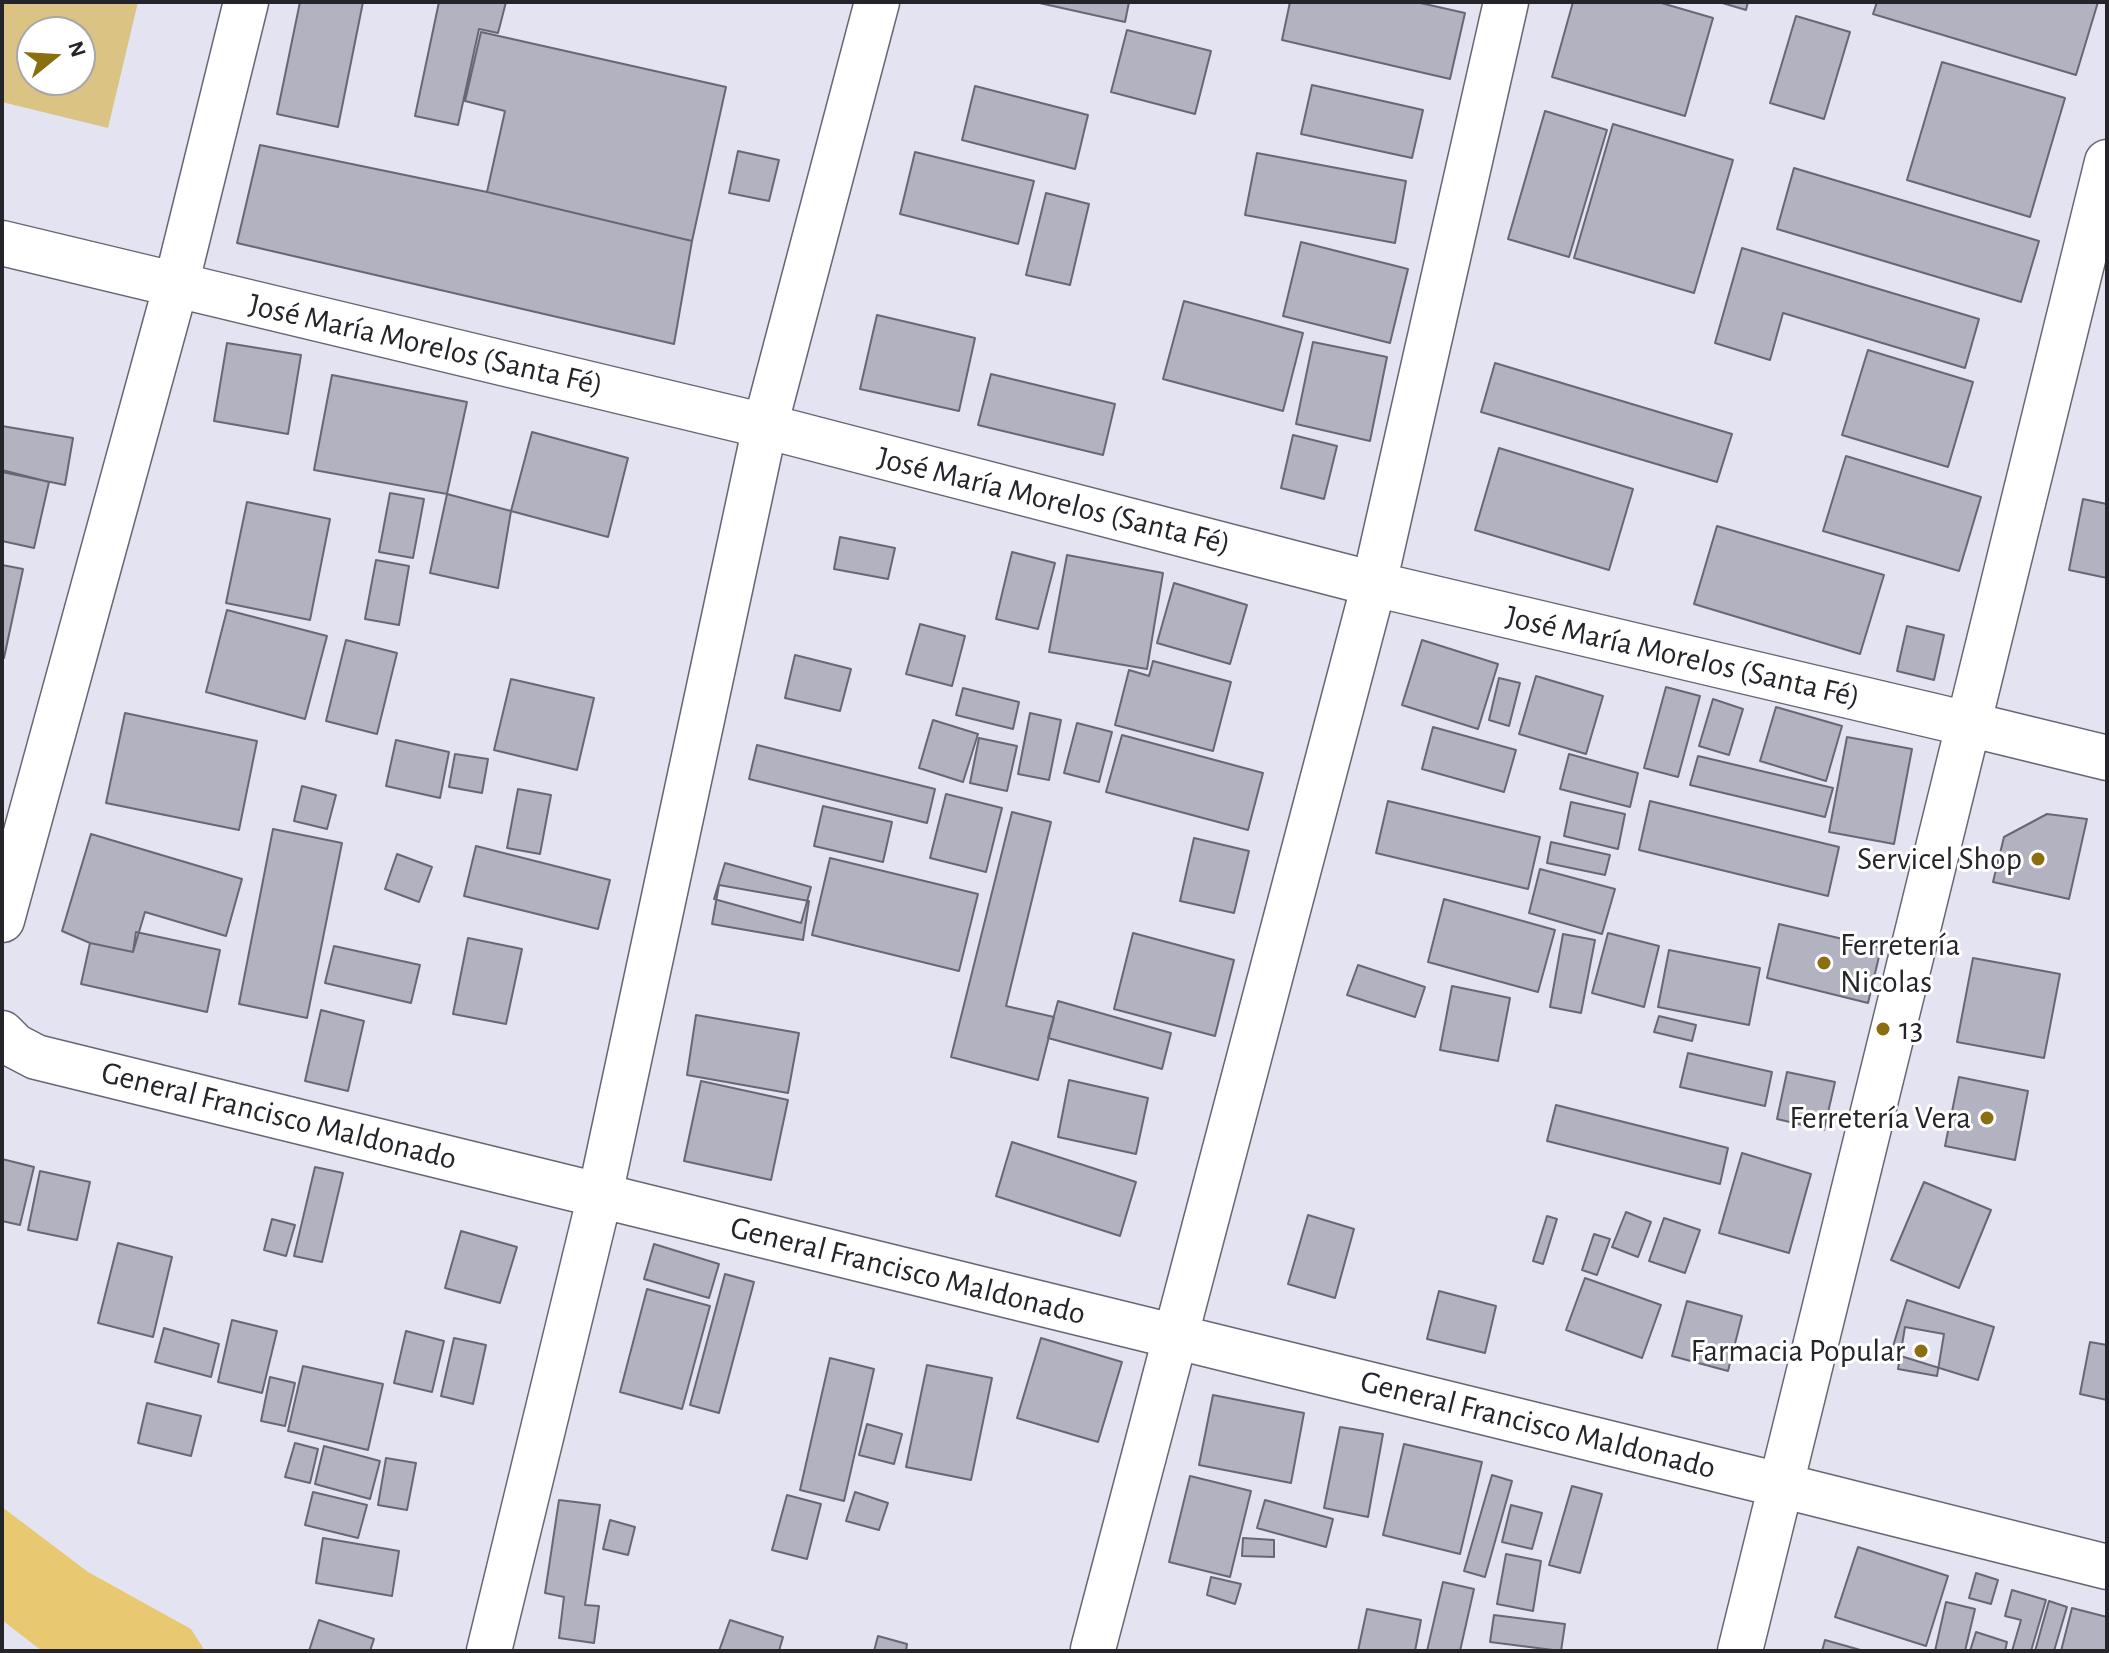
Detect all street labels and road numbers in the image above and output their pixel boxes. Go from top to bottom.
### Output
street label: José María Morelos (Santa Fé) [245,286,607,404]
street label: José María Morelos (Santa Fé) [874,439,1234,563]
street label: José María Morelos (Santa Fé) [1502,598,1864,716]
street label: General Francisco Maldonado [97,1053,461,1179]
street label: General Francisco Maldonado [726,1208,1090,1334]
street label: General Francisco Maldonado [1356,1362,1720,1488]

